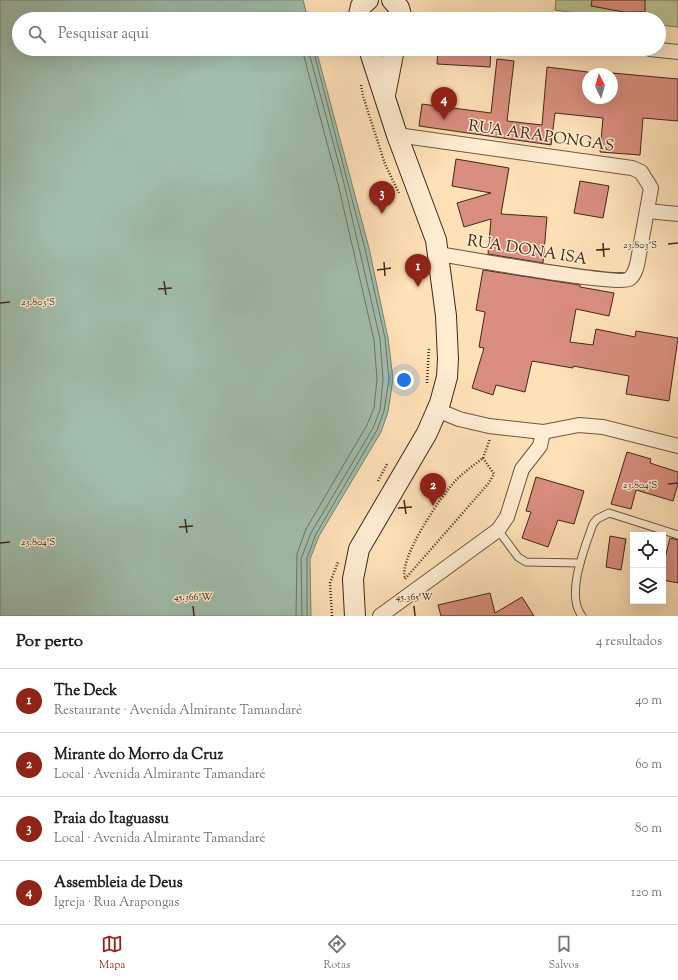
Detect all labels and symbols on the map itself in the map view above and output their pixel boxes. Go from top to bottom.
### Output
north arrow [582,68,618,104]
pin: 4 [431,87,457,120]
street label: RUA ARAPONGAS [467,115,615,159]
pin: 3 [369,181,395,214]
street label: RUA DONA ISA [465,230,589,272]
text: 23.803°S [623,238,657,253]
pin: 1 [405,254,431,287]
text: 23.803°S [21,295,55,310]
your location [394,370,414,390]
pin: 2 [420,473,446,506]
text: 23.804°S [623,478,657,493]
text: 23.804°S [21,535,55,550]
text: 45.366°W [174,590,212,605]
text: 45.365°W [395,590,433,605]

